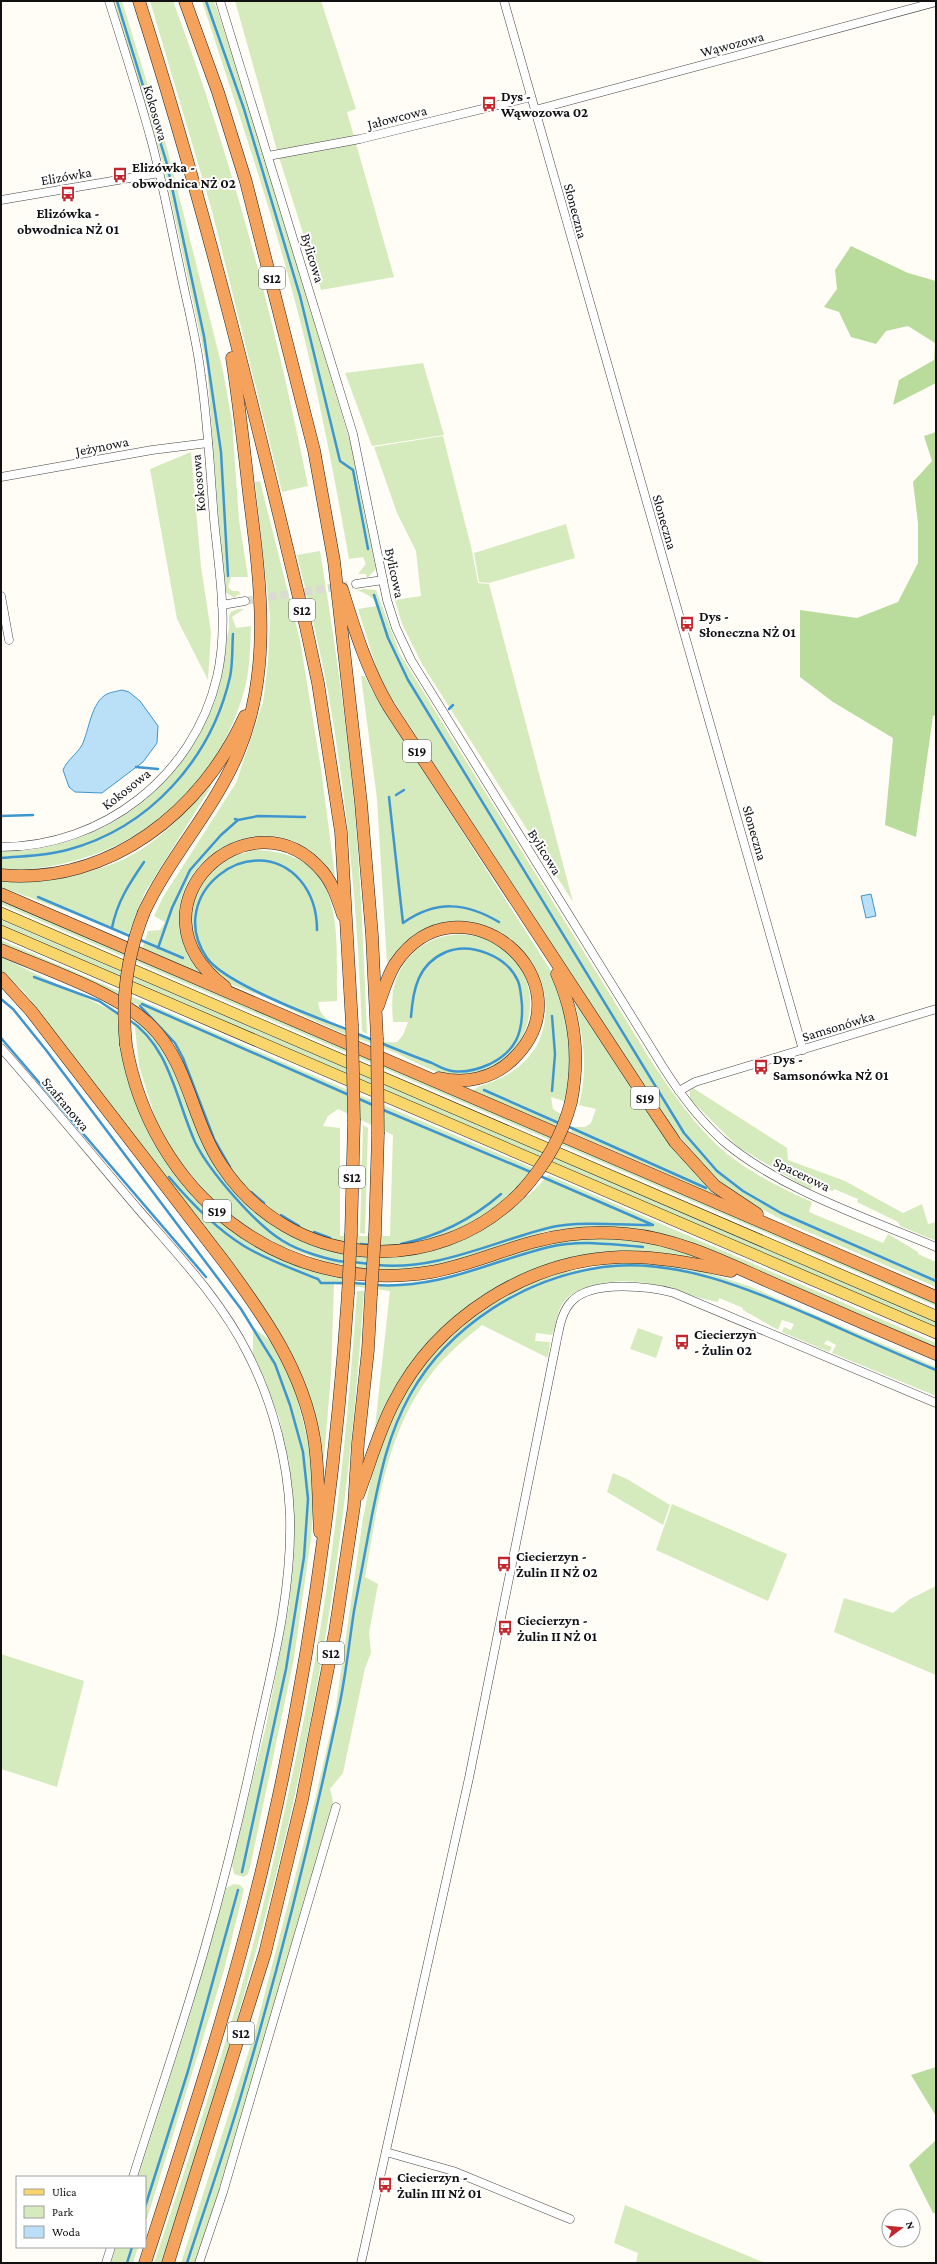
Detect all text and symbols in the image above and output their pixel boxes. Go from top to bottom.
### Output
street label: Wąwozowa [698,28,766,60]
street label: Kokosowa [140,83,172,143]
place label: Dys - Wąwozowa 02 [500,88,588,120]
bus stop icon: Dys - Wąwozowa 02 [480,95,498,113]
street label: Jałowcowa [364,102,429,133]
place label: Elizówka - obwodnica NŻ 02 [132,159,236,191]
street label: Elizówka [39,164,93,188]
bus stop icon: Elizówka - obwodnica NŻ 02 [111,166,129,184]
street label: Słoneczna [561,182,591,241]
bus stop icon: Elizówka - obwodnica NŻ 01 [59,185,77,203]
place label: Elizówka - obwodnica NŻ 01 [17,205,119,237]
street label: Bylicowa [298,231,328,285]
road number: S12 [259,267,285,289]
street label: Jeżynowa [72,433,130,459]
street label: Kokosowa [187,453,208,512]
street label: Słoneczna [650,493,681,552]
street label: Bylicowa [382,546,408,600]
road number: S12 [289,599,315,621]
place label: Dys - Słoneczna NŻ 01 [699,608,796,640]
bus stop icon: Dys - Słoneczna NŻ 01 [678,615,696,633]
road number: S19 [403,740,431,762]
street label: Kokosowa [98,765,154,813]
street label: Słoneczna [740,804,771,863]
street label: Bylicowa [525,826,566,878]
street label: Samsonówka [800,1007,876,1045]
place label: Dys - Samsonówka NŻ 01 [773,1051,889,1083]
bus stop icon: Dys - Samsonówka NŻ 01 [752,1058,770,1076]
street label: Szafranowa [39,1074,93,1135]
road number: S19 [631,1087,659,1109]
street label: Spacerowa [771,1154,833,1195]
road number: S12 [339,1166,365,1188]
road number: S19 [203,1200,231,1222]
place label: Ciecierzyn - Żulin 02 [694,1326,757,1358]
bus stop icon: Ciecierzyn - Żulin 02 [673,1333,691,1351]
place label: Ciecierzyn - Żulin II NŻ 02 [516,1548,598,1580]
bus stop icon: Ciecierzyn - Żulin II NŻ 02 [495,1555,513,1573]
place label: Ciecierzyn - Żulin II NŻ 01 [517,1612,597,1644]
bus stop icon: Ciecierzyn - Żulin II NŻ 01 [496,1619,514,1637]
road number: S12 [318,1642,344,1664]
road number: S12 [228,2022,254,2044]
place label: Ciecierzyn - Żulin III NŻ 01 [397,2169,482,2201]
legend [16,2176,146,2248]
bus stop icon: Ciecierzyn - Żulin III NŻ 01 [376,2176,394,2194]
text: Ulica [52,2185,77,2199]
text: Park [52,2205,74,2219]
north arrow [881,2208,921,2248]
text: N [904,2220,918,2231]
text: Woda [52,2225,81,2239]

